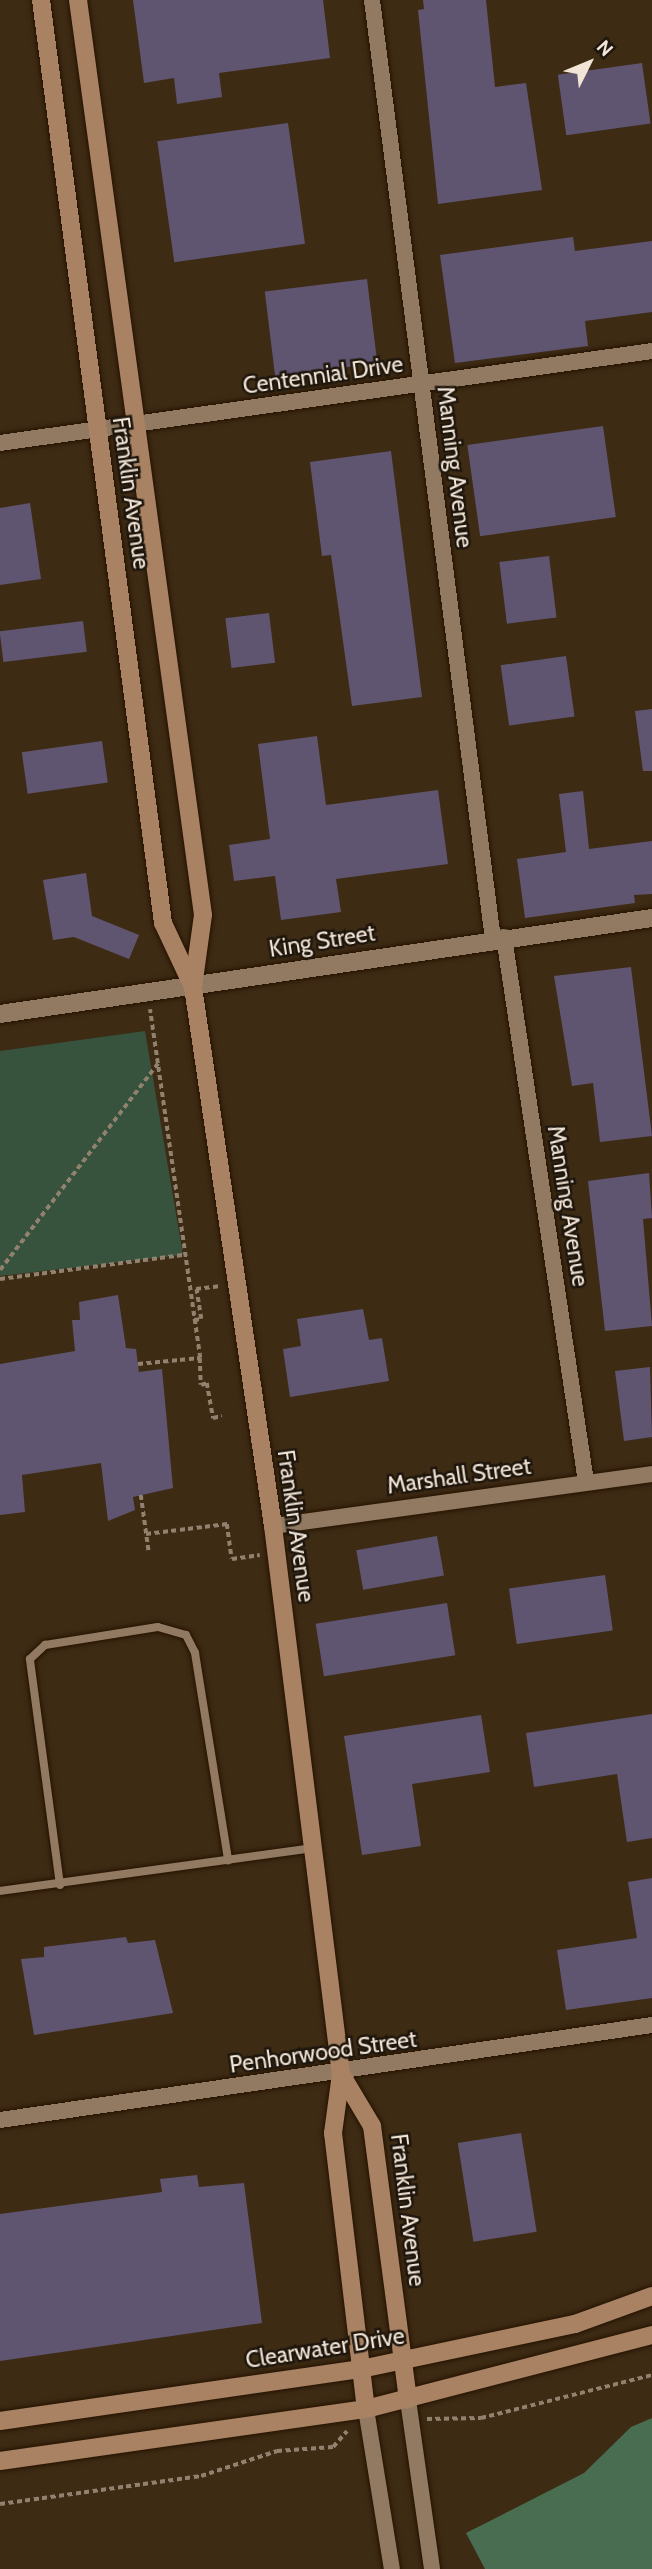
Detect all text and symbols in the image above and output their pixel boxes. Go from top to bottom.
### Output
north arrow [554,28,624,98]
text: N [592,36,618,61]
street label: Centennial Drive [241,350,405,400]
street label: Manning Avenue [431,385,479,549]
street label: Franklin Avenue [107,415,155,571]
street label: King Street [267,919,377,963]
street label: Manning Avenue [542,1124,594,1288]
street label: Franklin Avenue [272,1448,320,1604]
street label: Marshall Street [385,1452,533,1500]
street label: Penhorwood Street [228,2025,418,2079]
street label: Franklin Avenue [385,2132,431,2288]
street label: Clearwater Drive [244,2322,406,2374]

